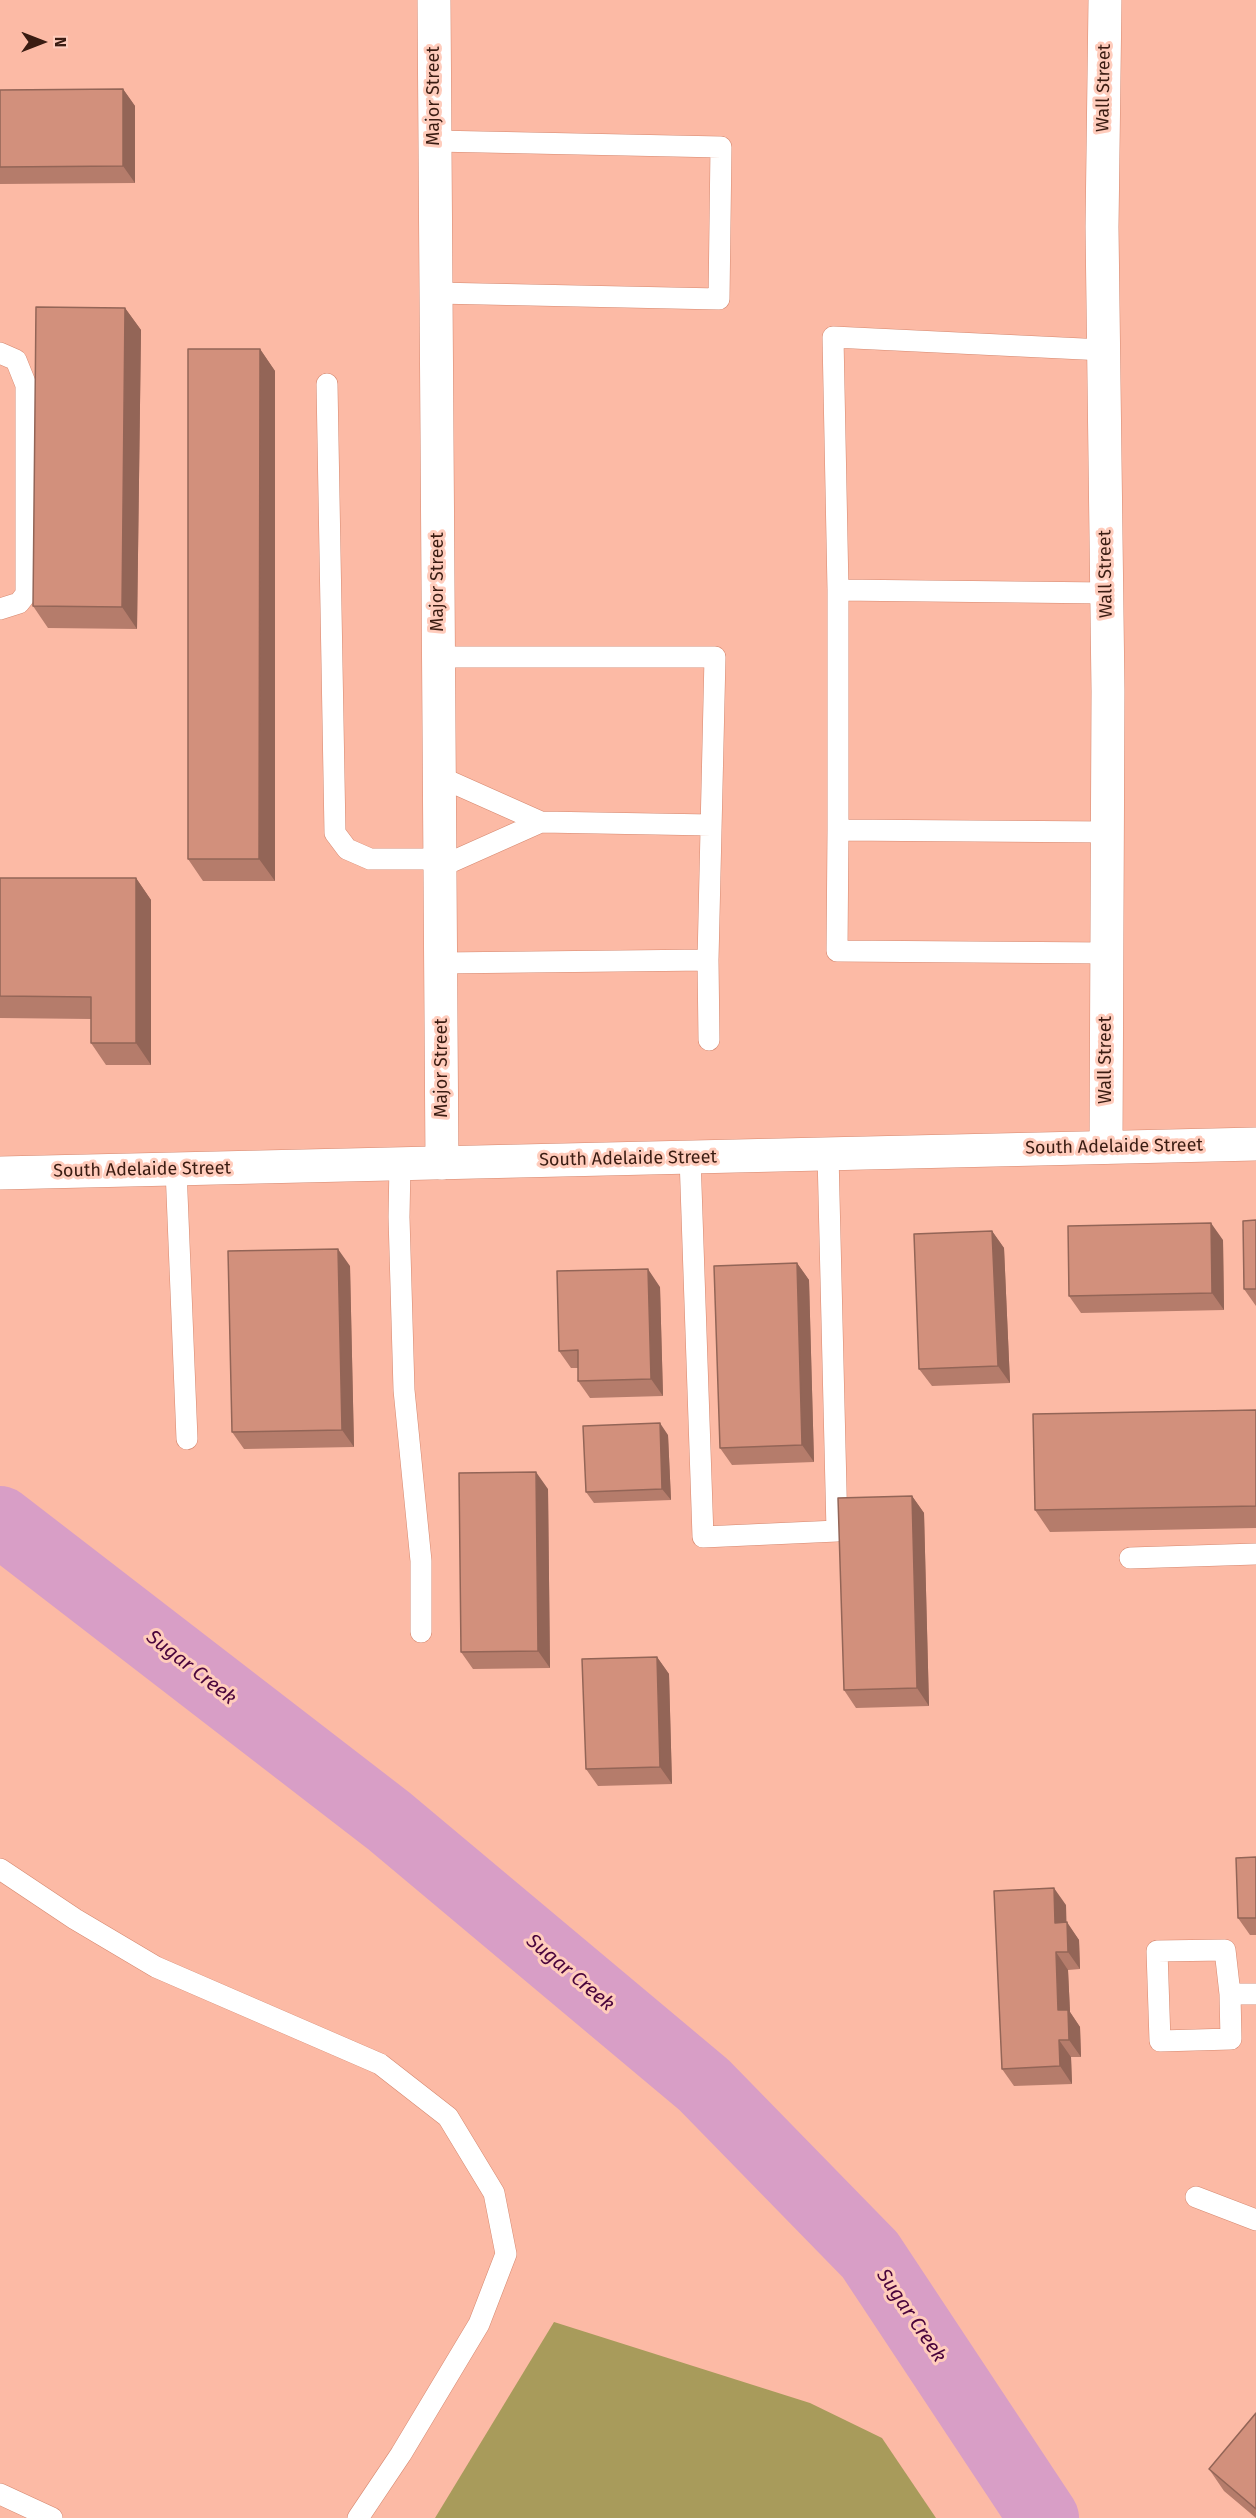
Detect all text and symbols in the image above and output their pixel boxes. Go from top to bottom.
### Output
north arrow [12,12,72,72]
text: N [51,37,70,47]
street label: Wall Street [1092,44,1116,132]
street label: Major Street [423,46,445,146]
street label: Wall Street [1094,530,1118,618]
street label: Major Street [427,532,449,632]
street label: Wall Street [1095,1016,1117,1104]
street label: Major Street [431,1018,453,1118]
street label: South Adelaide Street [1025,1135,1203,1159]
street label: South Adelaide Street [539,1147,717,1171]
street label: South Adelaide Street [53,1158,231,1182]
water label: Sugar Creek [141,1625,241,1711]
water label: Sugar Creek [521,1929,619,2017]
water label: Sugar Creek [871,2265,951,2367]

